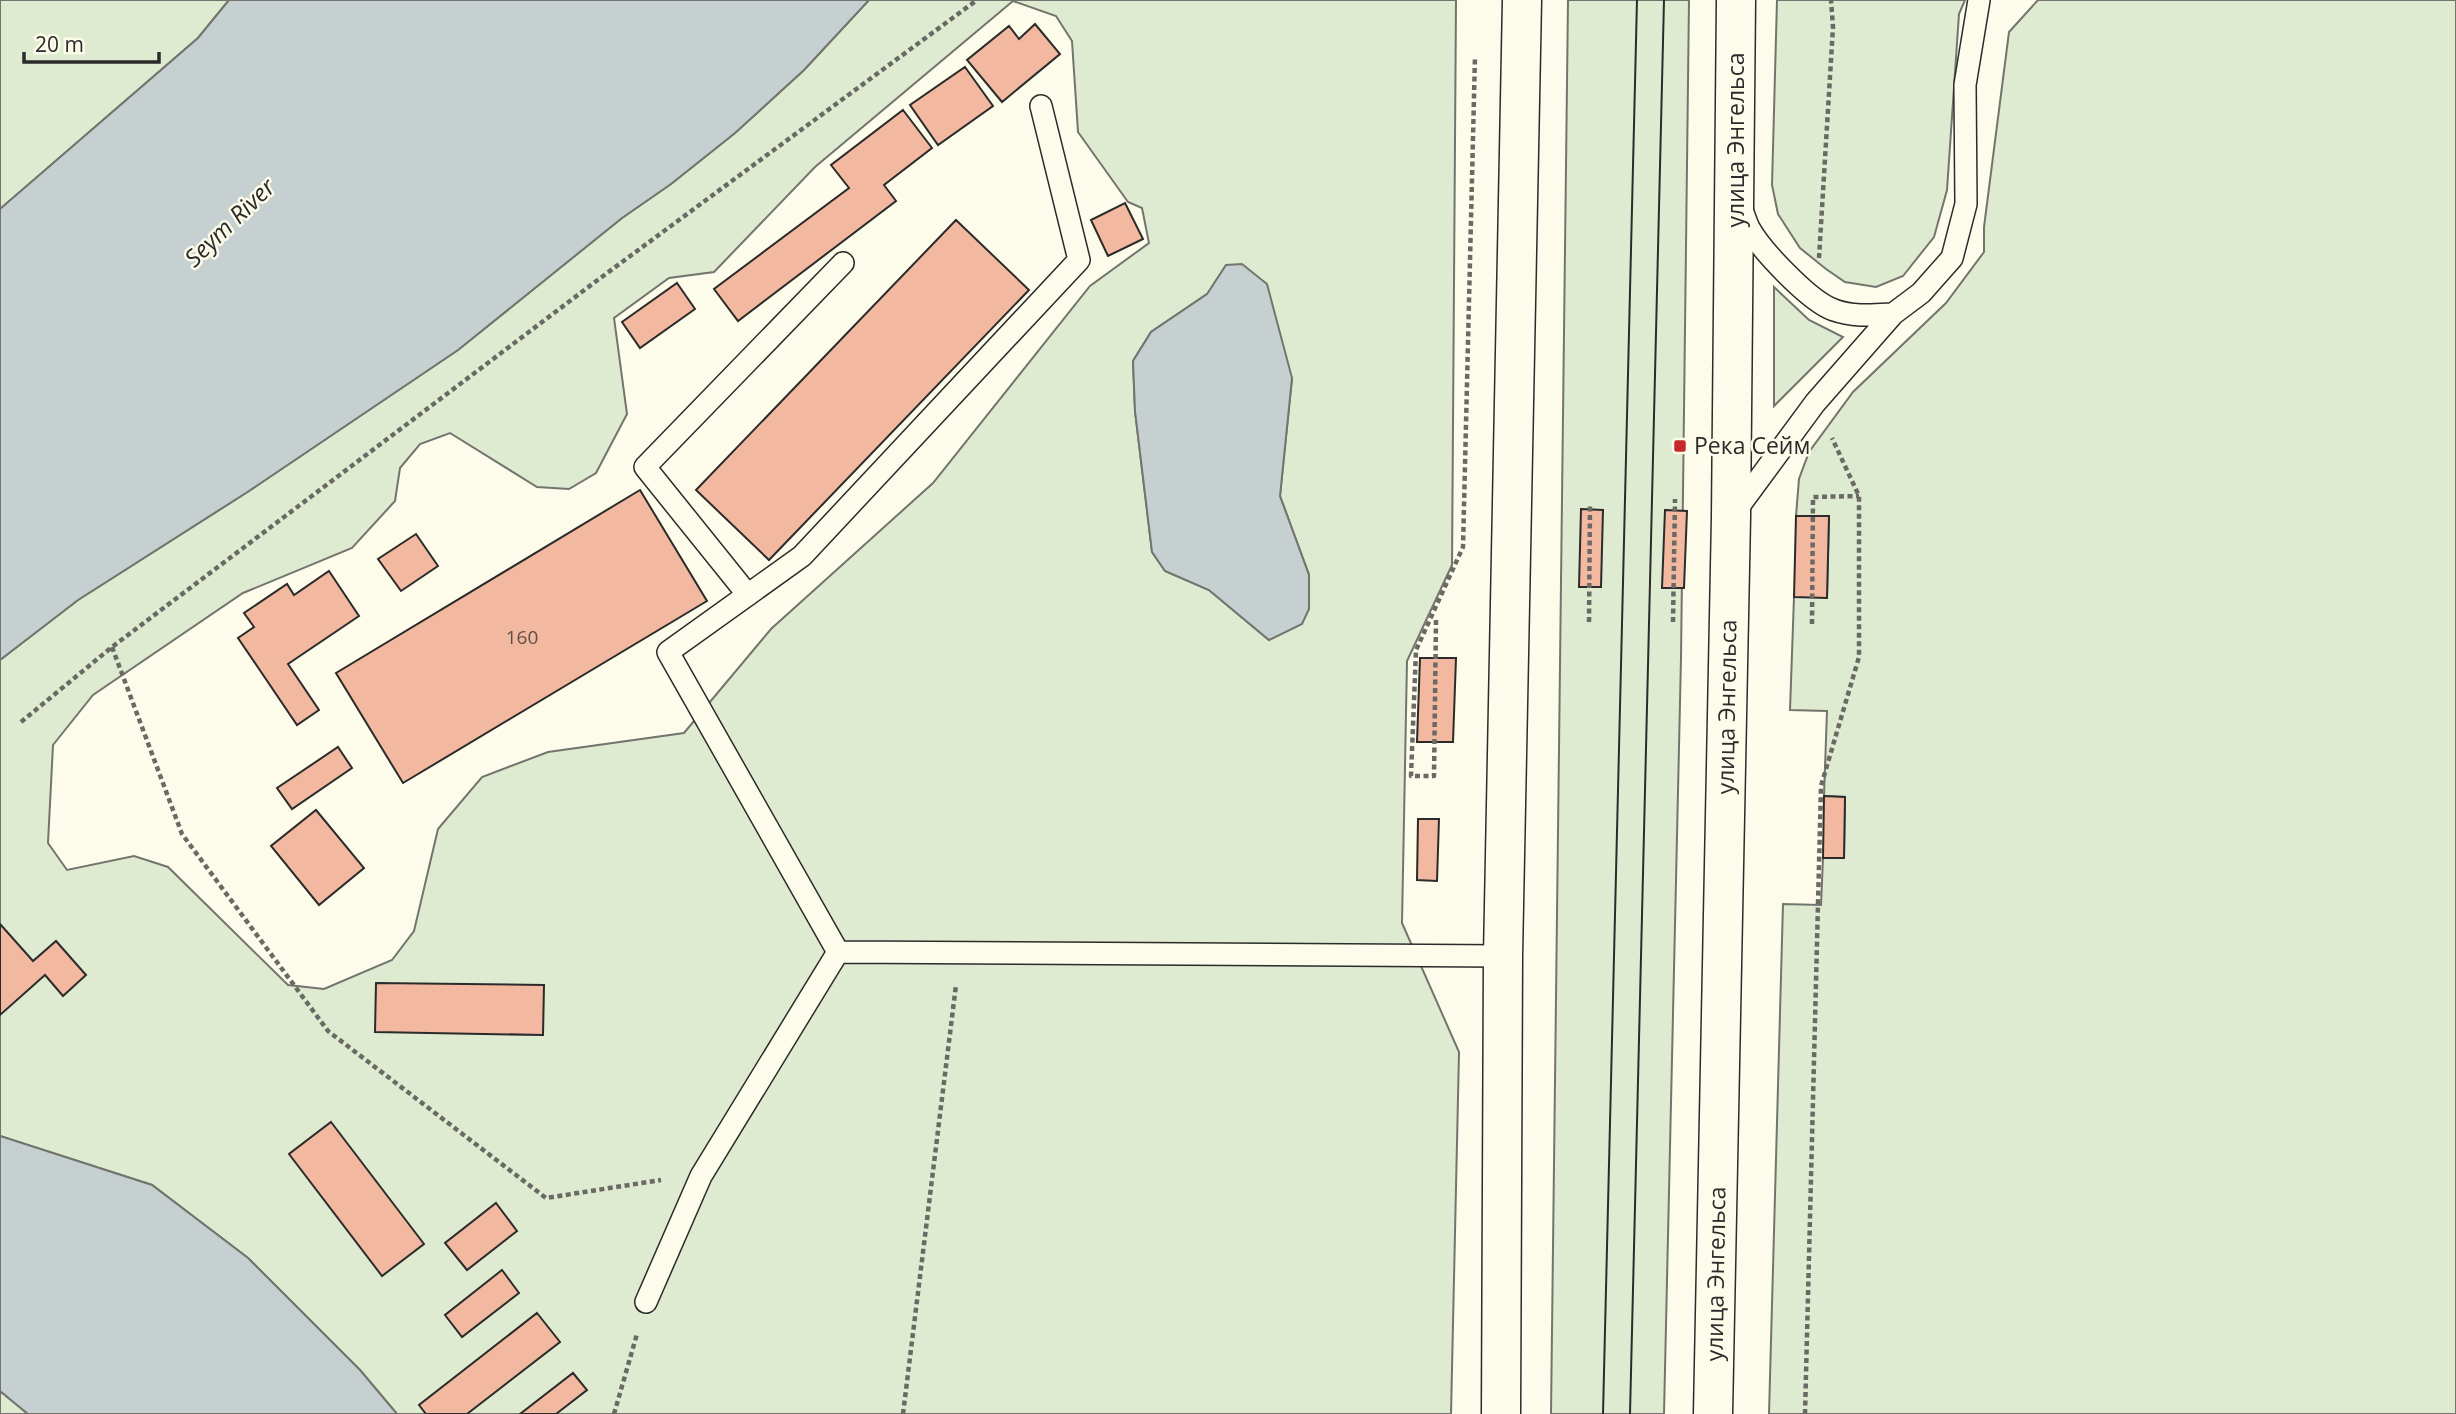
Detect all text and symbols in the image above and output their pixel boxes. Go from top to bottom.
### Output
scale bar [24,21,159,65]
text: 20 m [35,30,84,58]
street label: улица Энгельса [1719,53,1751,227]
water label: Seym River [176,169,283,274]
place label: Река Сейм [1694,429,1810,461]
marker: Река Сейм [1672,438,1688,454]
street label: улица Энгельса [1708,619,1744,795]
house number: 160 [506,624,538,650]
street label: улица Энгельса [1697,1186,1733,1362]

